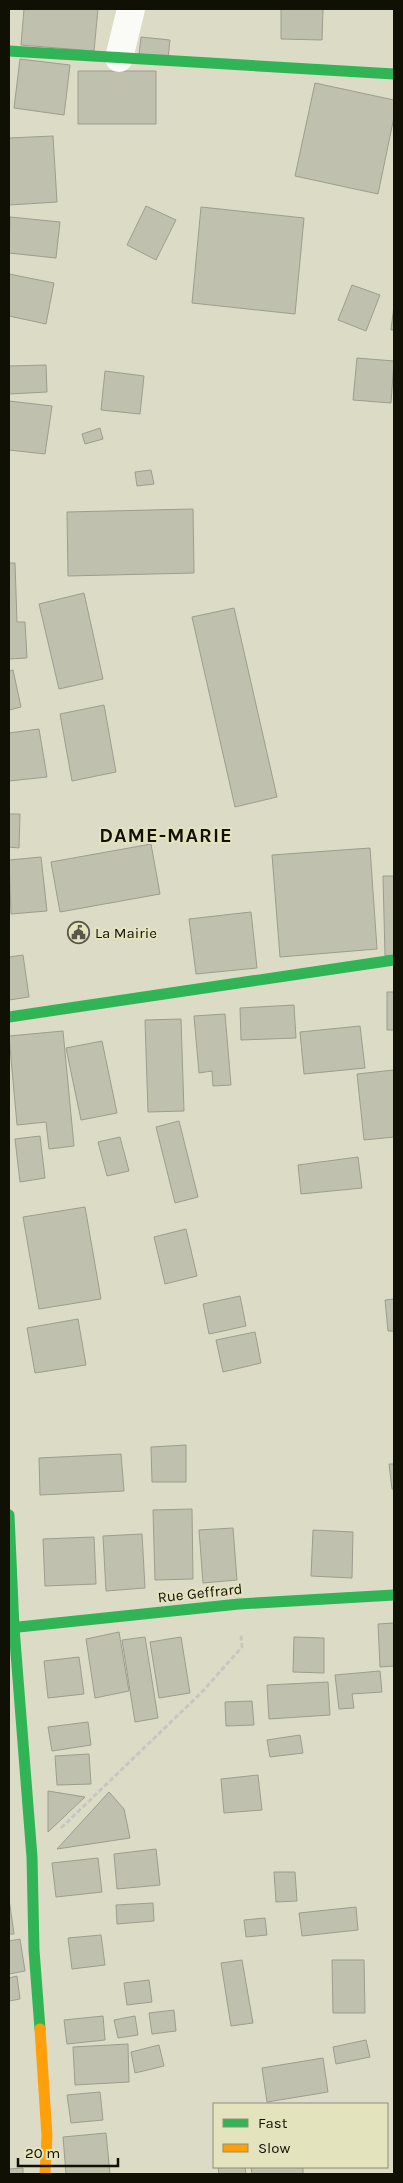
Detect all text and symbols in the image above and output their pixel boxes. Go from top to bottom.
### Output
district label: DAME-MARIE [99,824,233,847]
public building icon: La Mairie [67,921,91,945]
place label: La Mairie [95,924,157,942]
street label: Rue Geffrard [157,1580,243,1606]
legend [213,2103,388,2168]
text: Fast [258,2114,288,2132]
scale bar [18,2136,118,2168]
text: Slow [258,2139,290,2157]
text: 20 m [25,2144,60,2162]

